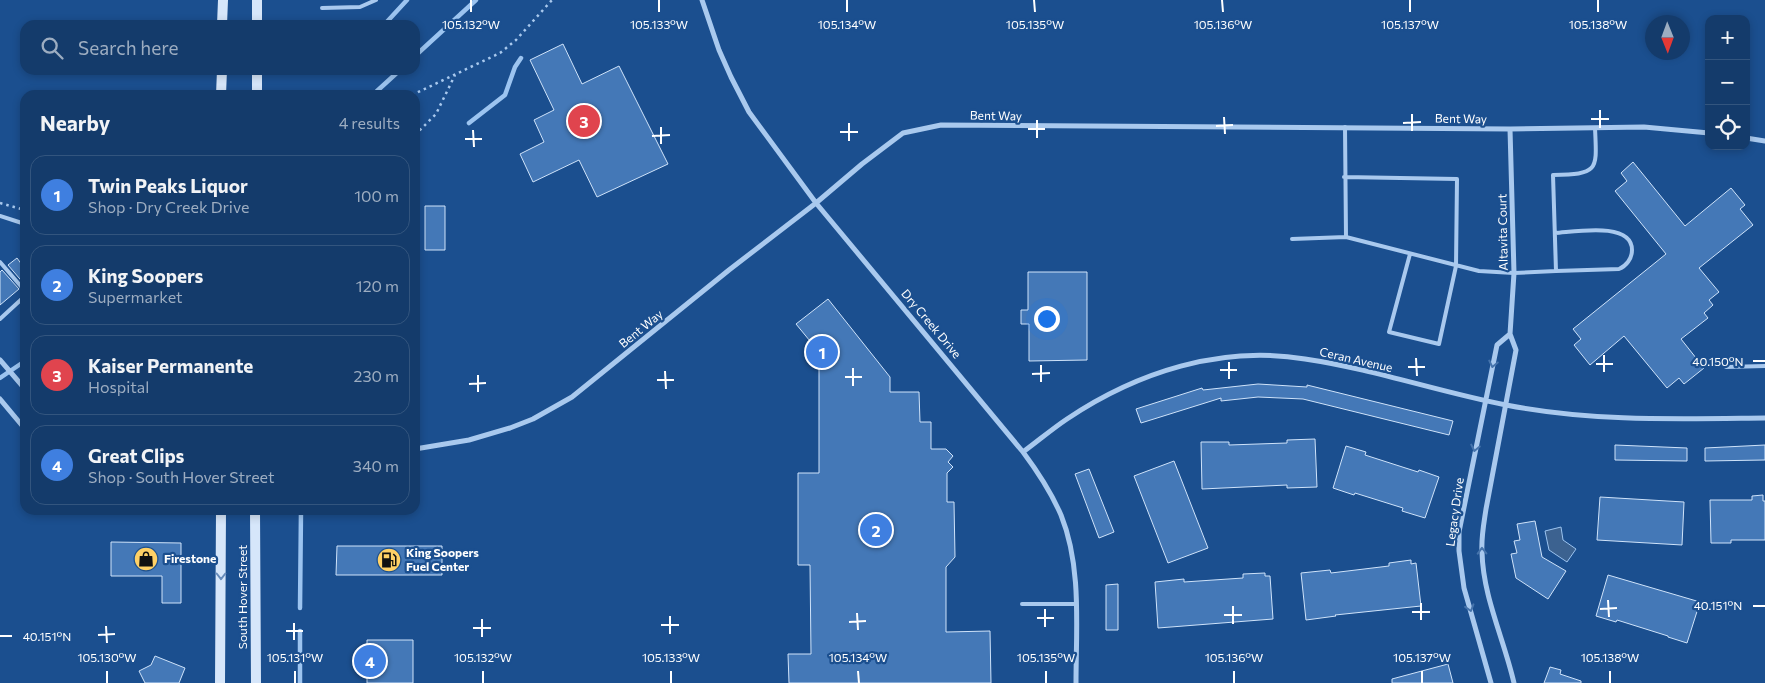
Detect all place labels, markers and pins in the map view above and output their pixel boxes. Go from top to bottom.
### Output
pin: 3 [568,102,600,140]
pin: 1 [806,333,838,371]
pin: 2 [860,511,892,549]
place label: King Soopers Fuel Center [406,545,479,573]
shop icon: Firestone [133,546,159,572]
fuel station icon: King Soopers Fuel Center [376,547,402,573]
place label: Firestone [164,551,216,565]
pin: 4 [354,642,386,680]

